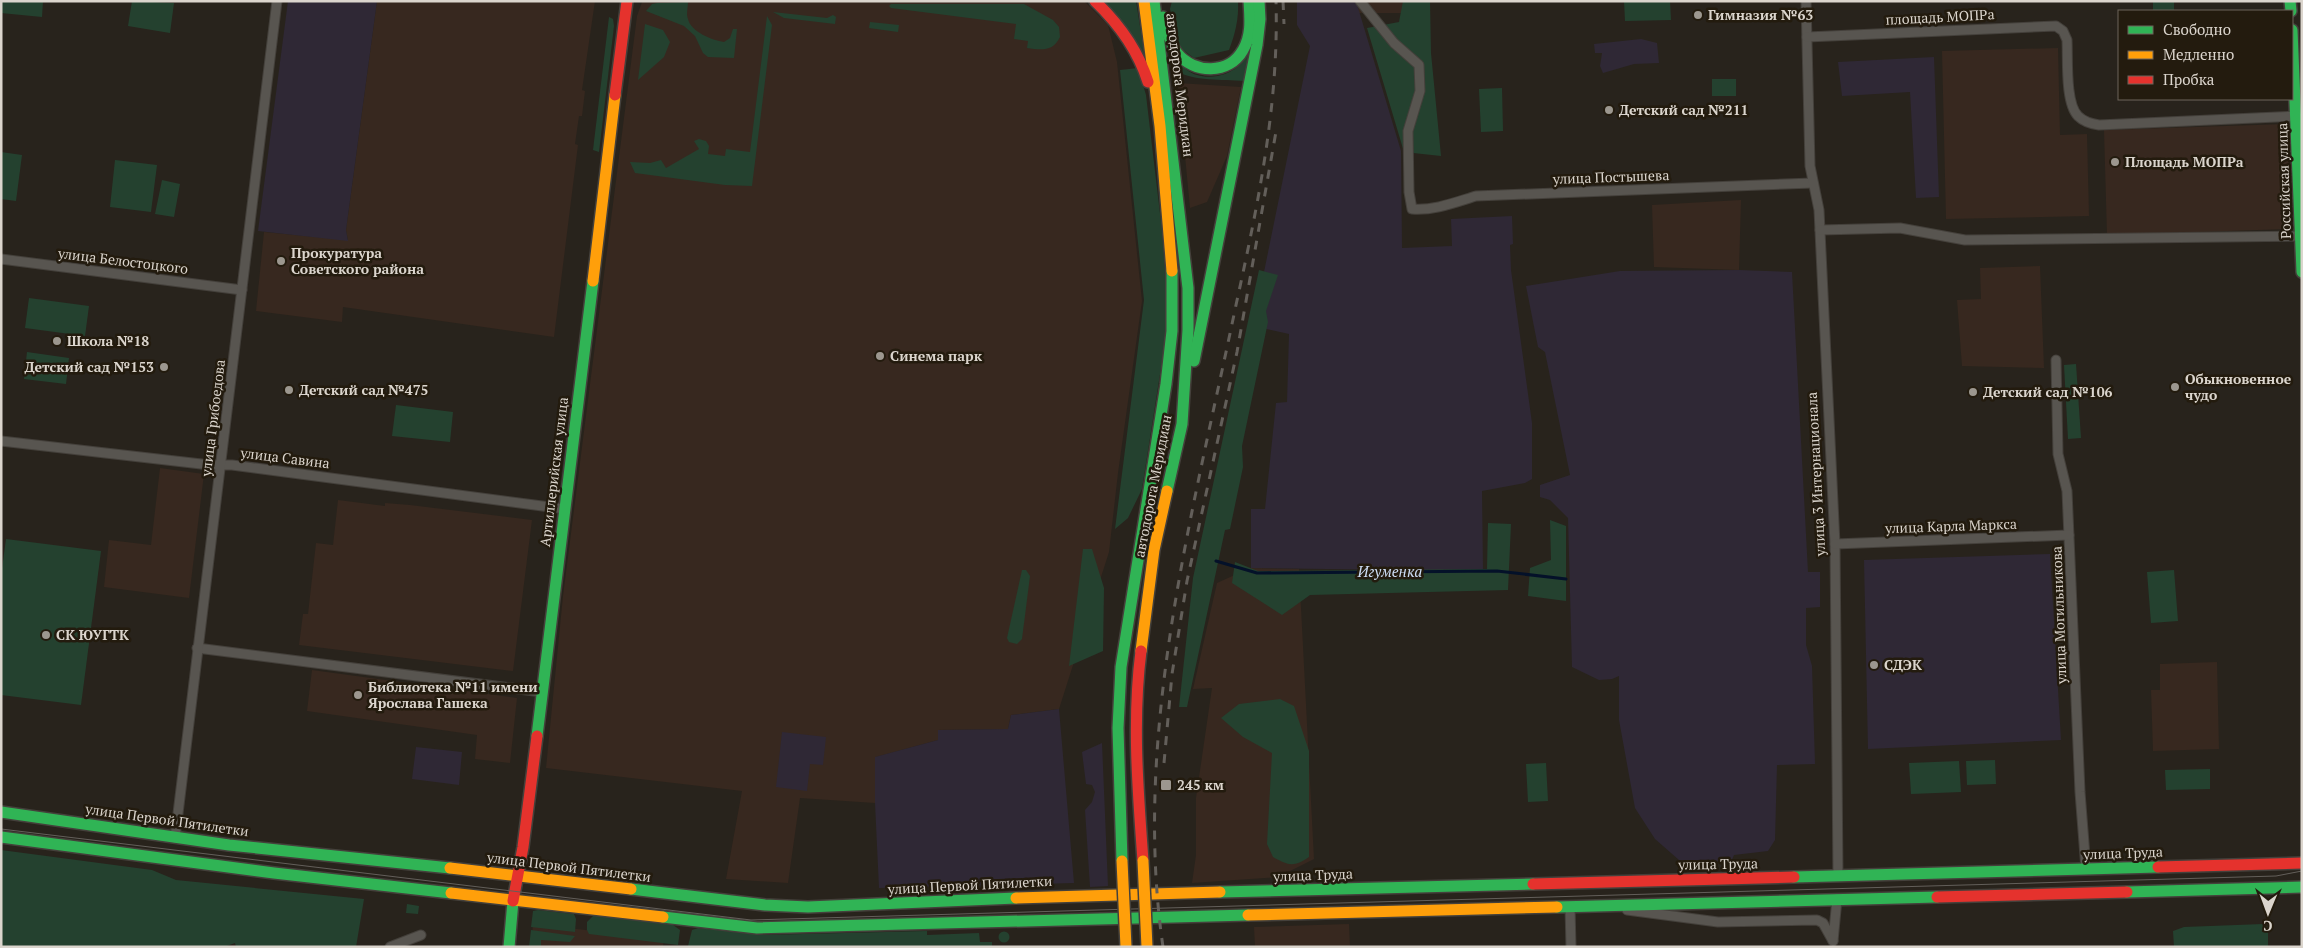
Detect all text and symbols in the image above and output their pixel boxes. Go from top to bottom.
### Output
street label: площадь МОПРа [1885,4,1995,29]
place label: Гимназия №63 [1708,5,1813,24]
marker: Гимназия №63 [1692,9,1704,21]
legend [2118,10,2293,100]
street label: автодорога Меридиан [1162,12,1199,158]
text: Свободно [2163,19,2231,39]
text: Медленно [2163,44,2234,64]
text: Пробка [2163,69,2215,89]
place label: Детский сад №211 [1619,100,1749,119]
marker: Детский сад №211 [1603,104,1615,116]
street label: Российская улица [2272,123,2295,239]
place label: Площадь МОПРа [2125,152,2244,171]
marker: Площадь МОПРа [2109,156,2121,168]
street label: улица Постышева [1551,165,1670,188]
street label: улица Белостоцкого [56,243,189,278]
place label: Прокуратура Советского района [291,243,424,278]
marker: Прокуратура Советского района [275,255,287,267]
place label: Школа №18 [67,331,149,350]
marker: Школа №18 [51,335,63,347]
place label: Синема парк [890,346,983,365]
marker: Синема парк [874,350,886,362]
place label: Детский сад №153 [25,357,154,376]
street label: улица Грибоедова [196,358,229,478]
marker: Детский сад №153 [158,361,170,373]
place label: Обыкновенное чудо [2185,369,2292,404]
place label: Детский сад №475 [299,380,429,399]
marker: Обыкновенное чудо [2169,381,2181,393]
place label: Детский сад №106 [1983,382,2113,401]
marker: Детский сад №475 [283,384,295,396]
marker: Детский сад №106 [1967,386,1979,398]
street label: улица 3 Интернационала [1802,391,1829,558]
street label: Артиллерийская улица [535,396,572,548]
street label: автодорога Меридиан [1129,413,1176,559]
street label: улица Савина [238,442,331,472]
street label: улица Карла Маркса [1884,514,2017,537]
street label: улица Могильникова [2047,546,2070,685]
water label: Игуменка [1357,561,1422,581]
place label: СК ЮУГТК [56,625,129,644]
marker: СК ЮУГТК [40,629,52,641]
place label: СДЭК [1884,655,1922,674]
marker: СДЭК [1868,659,1880,671]
place label: Библиотека №11 имени Ярослава Гашека [368,677,538,712]
marker: Библиотека №11 имени Ярослава Гашека [352,689,364,701]
place label: 245 км [1177,775,1224,794]
marker: 245 км [1159,778,1173,792]
street label: улица Первой Пятилетки [83,798,250,840]
street label: улица Труда [2082,842,2163,863]
street label: улица Первой Пятилетки [485,847,652,886]
street label: улица Труда [1677,853,1758,874]
street label: улица Труда [1272,864,1353,885]
street label: улица Первой Пятилетки [886,871,1053,898]
north arrow [2243,888,2293,938]
text: С [2263,917,2272,936]

